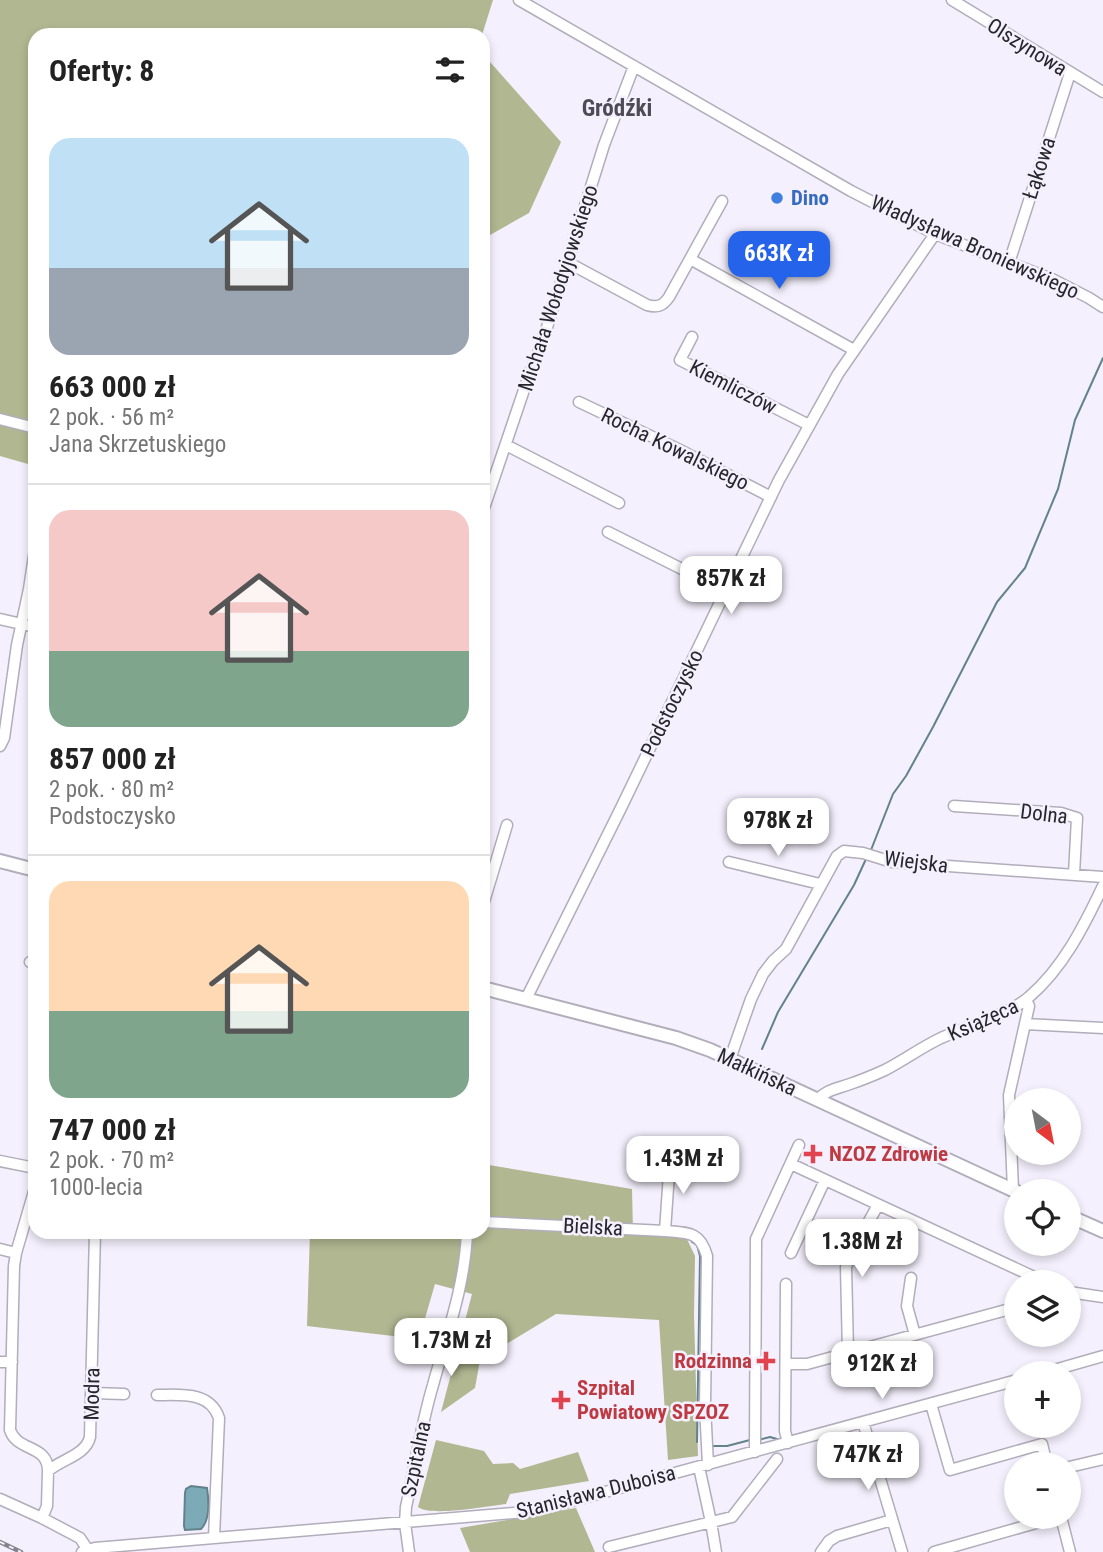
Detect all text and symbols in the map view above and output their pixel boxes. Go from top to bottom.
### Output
street label: Olszynowa [983,13,1071,81]
icon: filters [431,51,469,89]
text: Oferty: 8 [49,53,154,88]
district label: Gródźki [582,95,652,122]
street label: Łąkowa [1018,134,1060,202]
street label: Michała Wołodyjowskiego [513,182,603,394]
icon: home [196,183,322,309]
place label: Dino [791,186,829,210]
marker: Dino [769,190,785,206]
street label: Władysława Broniewskiego [867,190,1083,304]
pin: 663K zł [714,232,844,291]
text: 663K zł [744,240,814,267]
street label: Kiemliczów [685,355,781,419]
text: 663 000 zł [49,369,176,404]
street label: Rocha Kowalskiego [597,403,753,495]
text: 2 pok. · 56 m² [49,404,174,431]
text: Jana Skrzetuskiego [49,431,226,458]
icon: home [196,555,322,681]
pin: 857K zł [666,556,796,616]
text: 857K zł [696,565,766,592]
street label: Podstoczysko [636,646,708,760]
text: 857 000 zł [49,741,176,776]
text: 2 pok. · 80 m² [49,776,174,803]
pin: 978K zł [713,798,843,858]
street label: Dolna [1019,799,1069,829]
text: Podstoczysko [49,803,176,830]
text: 978K zł [743,807,813,834]
street label: Wiejska [883,846,949,878]
icon: home [196,926,322,1052]
street label: Książęca [944,994,1022,1046]
street label: Małkińska [714,1043,800,1101]
north arrow [1004,1088,1082,1166]
map controls [1004,1088,1081,1529]
text: 747 000 zł [49,1112,176,1147]
pin: 1.43M zł [611,1136,755,1196]
place label: NZOZ Zdrowie [829,1142,948,1166]
marker: NZOZ Zdrowie [803,1144,823,1164]
text: 1.43M zł [642,1145,724,1172]
text: 2 pok. · 70 m² [49,1147,174,1174]
text: 1000-lecia [49,1174,143,1201]
button: locate [1004,1179,1081,1256]
street label: Bielska [562,1213,624,1241]
pin: 1.38M zł [790,1220,934,1279]
text: 1.38M zł [821,1228,903,1255]
button: layers [1004,1270,1081,1347]
pin: 1.73M zł [379,1318,523,1378]
text: 1.73M zł [410,1327,492,1354]
pin: 912K zł [817,1342,947,1401]
place label: Rodzinna [674,1349,752,1373]
text: 912K zł [847,1350,917,1377]
marker: Rodzinna [758,1353,774,1369]
button: + [1004,1361,1081,1438]
street label: Modra [80,1367,104,1421]
place label: Szpital Powiatowy SPZOZ [577,1376,729,1424]
marker: Szpital Powiatowy SPZOZ [551,1390,571,1410]
street label: Szpitalna [396,1419,436,1499]
pin: 747K zł [803,1432,933,1492]
text: 747K zł [833,1441,903,1468]
button: − [1004,1452,1081,1529]
street label: Stanisława Duboisa [514,1461,678,1523]

